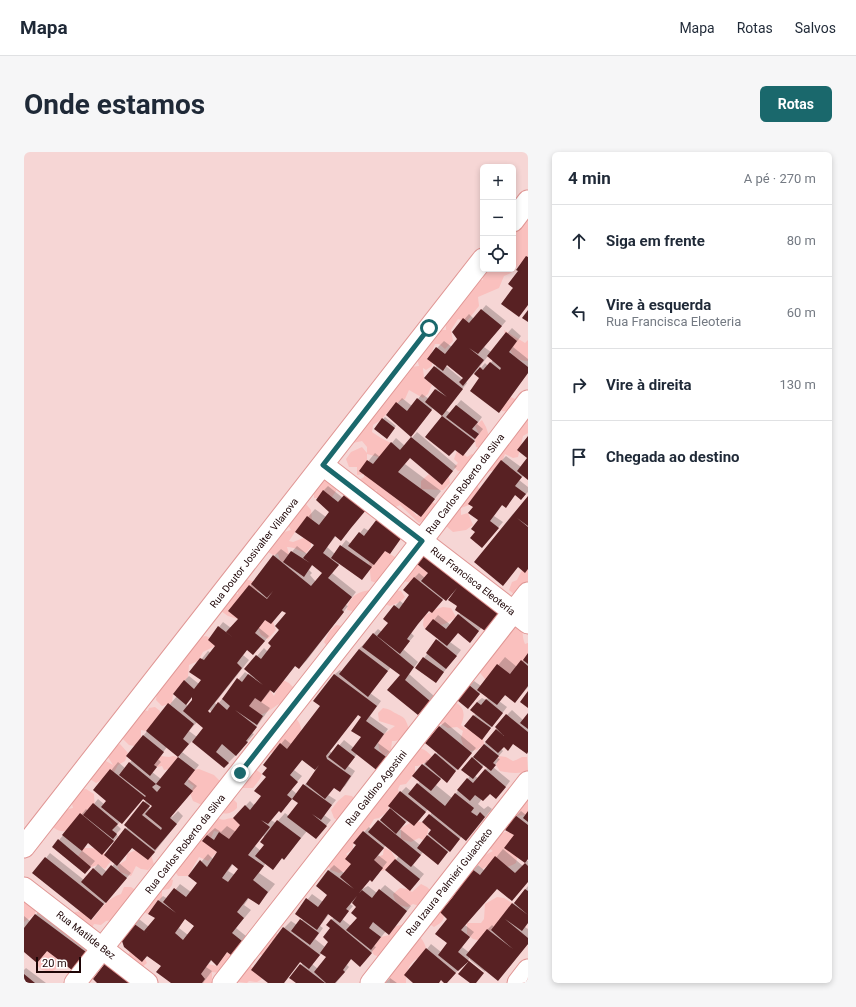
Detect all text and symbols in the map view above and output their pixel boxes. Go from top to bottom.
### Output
text: Mapa [20,16,68,39]
text: Mapa [679,20,715,36]
text: Rotas [737,20,773,36]
text: Salvos [795,20,836,36]
button: Rotas [760,86,832,122]
text: Onde estamos [24,88,205,121]
map controls [480,164,516,272]
button: + [480,164,516,200]
text: 4 min [568,168,611,188]
text: A pé · 270 m [744,171,816,186]
button: − [480,200,516,236]
icon: ahead [568,230,590,252]
text: Siga em frente [606,232,705,250]
text: 80 m [787,233,816,248]
button: locate [480,236,516,272]
text: Vire à esquerda [606,296,711,314]
icon: left [568,302,590,324]
text: 60 m [787,305,816,320]
text: Rua Francisca Eleoteria [606,314,741,329]
route start [420,319,438,337]
icon: right [568,374,590,396]
text: Vire à direita [606,376,692,394]
text: 130 m [779,377,816,392]
street label: Rua Carlos Roberto da Silva [424,432,506,536]
icon: arrive [568,446,590,468]
text: Chegada ao destino [606,448,740,466]
street label: Rua Doutor Josivalter Vilanova [208,496,300,610]
street label: Rua Francisca Eleoteria [429,545,517,617]
street label: Rua Galdino Agostini [343,748,409,828]
route end [231,764,249,782]
street label: Rua Carlos Roberto da Silva [143,792,227,896]
street label: Rua Izaura Palmieri Guiacheto [404,826,495,938]
street label: Rua Matilde Bez [54,909,118,961]
scale bar [36,955,81,974]
text: 20 m [42,957,67,970]

